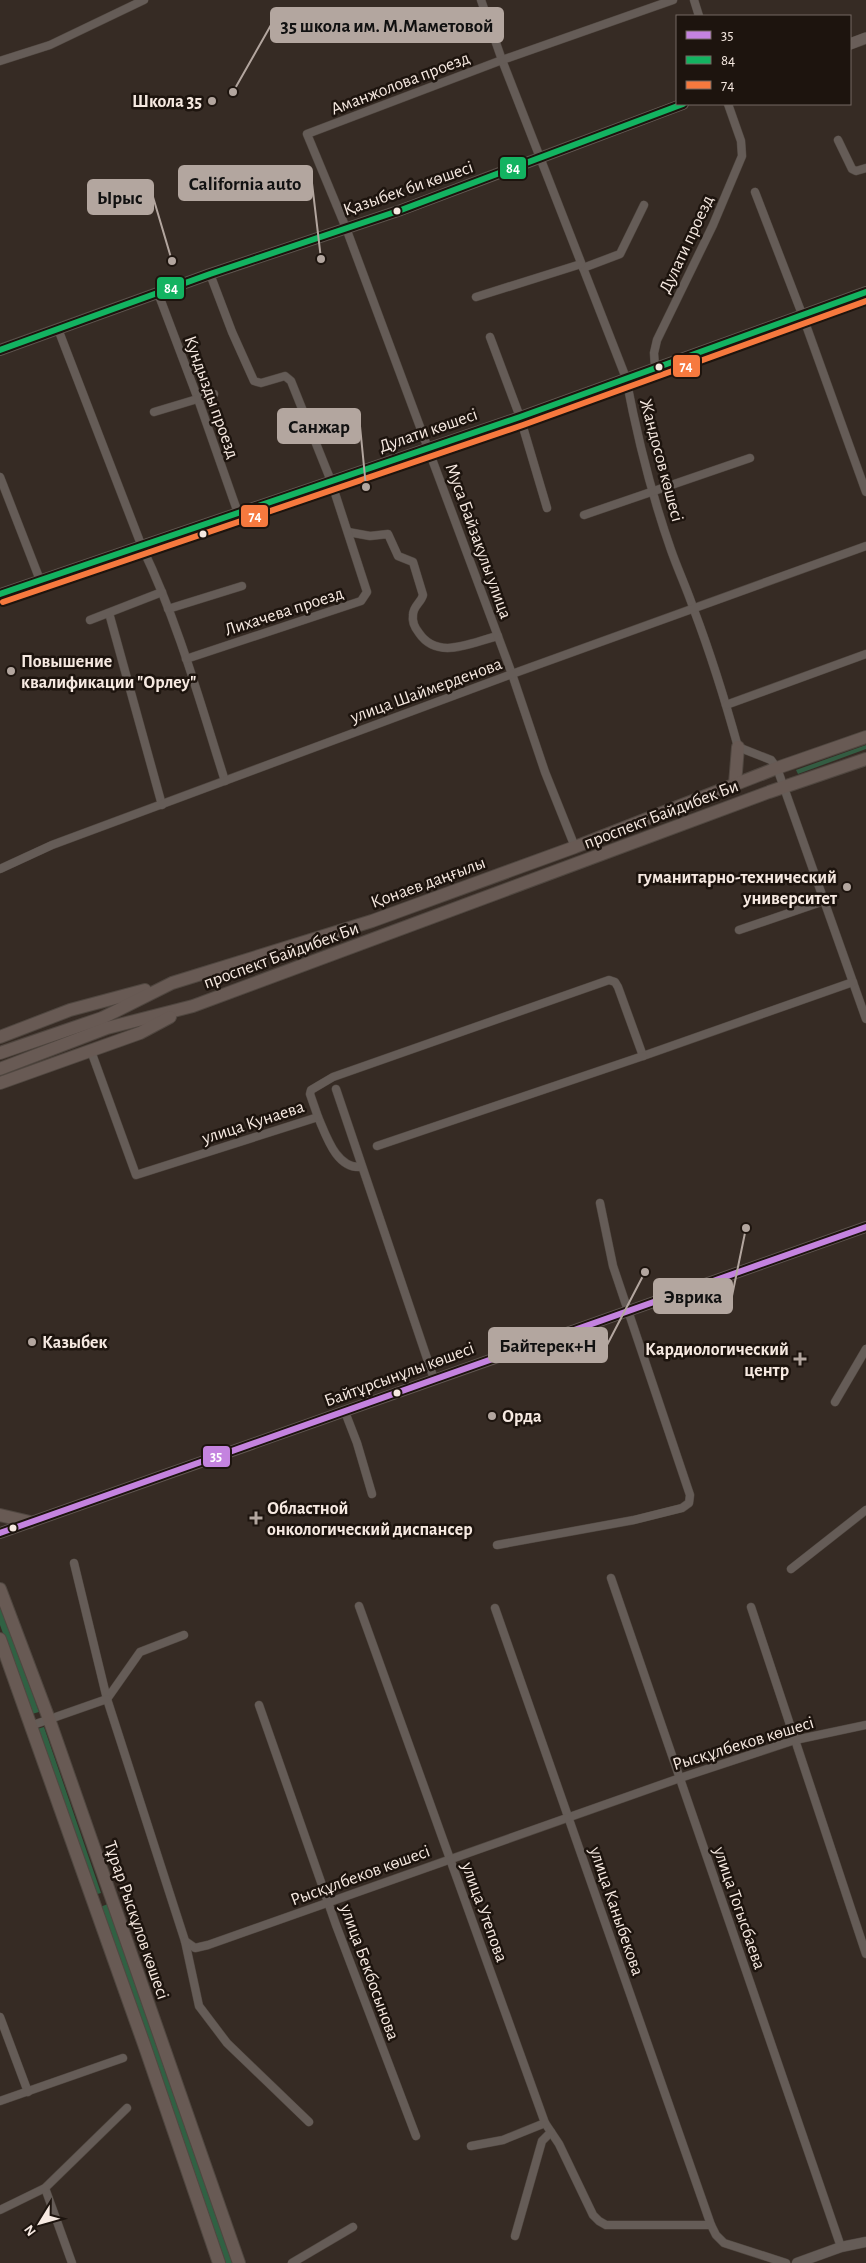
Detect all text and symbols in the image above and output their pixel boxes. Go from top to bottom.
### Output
callout: 35 школа им. М.Маметовой [271,8,503,42]
legend [676,15,851,105]
text: 35 школа им. М.Маметовой [281,17,493,36]
text: 35 [721,28,733,43]
street label: Аманжолова проезд [328,49,472,119]
text: 84 [721,53,735,68]
text: 74 [721,78,734,93]
place label: Школа 35 [132,93,202,111]
marker: Школа 35 [206,95,218,107]
line badge: 84 [499,156,527,180]
street label: Қазыбек би көшесі [341,157,476,220]
text: 84 [506,162,520,176]
callout: California auto [179,166,312,200]
text: California auto [189,175,301,194]
callout: Ырыс [88,180,153,214]
text: Ырыс [97,189,143,208]
street label: Дулати проезд [656,193,717,296]
unlabelled marker [392,206,402,216]
line badge: 84 [156,276,185,300]
text: 84 [164,282,178,296]
street label: Кундызды проезд [181,334,242,461]
line badge: 74 [672,354,701,378]
text: 74 [679,360,693,374]
unlabelled marker [654,362,664,372]
street label: Жандосов көшесі [636,397,686,524]
street label: Дулати көшесі [377,406,480,456]
callout: Санжар [278,409,360,443]
text: Санжар [288,418,350,437]
street label: Муса Байзакулы улица [442,461,515,621]
line badge: 74 [240,504,269,528]
text: 74 [248,510,262,524]
unlabelled marker [198,529,208,539]
street label: Лихачева проезд [223,584,346,640]
place label: Повышение квалификации "Орлеу" [21,653,196,692]
street label: улица Шаймерденова [347,655,505,727]
marker: Повышение квалификации "Орлеу" [5,665,17,677]
street label: проспект Байдибек Би [581,776,741,853]
street label: Қонаев даңғылы [369,854,488,912]
place label: гуманитарно-технический университет [637,869,838,908]
marker: гуманитарно-технический университет [841,881,853,893]
street label: проспект Байдибек Би [201,919,361,992]
street label: улица Кунаева [199,1098,307,1148]
callout: Эврика [654,1279,732,1313]
text: Эврика [664,1288,722,1307]
callout: Байтерек+Н [489,1328,607,1362]
place label: Казыбек [42,1334,108,1352]
marker: Казыбек [26,1336,38,1348]
text: Байтерек+Н [499,1337,597,1356]
street label: Байтұрсынұлы көшесі [322,1339,477,1410]
place label: Кардиологический центр [645,1341,789,1380]
marker: Кардиологический центр [793,1352,807,1366]
unlabelled marker [392,1388,402,1398]
place label: Орда [502,1408,542,1426]
marker: Орда [486,1410,498,1422]
line badge: 35 [202,1445,231,1468]
text: 35 [210,1450,222,1464]
place label: Областной онкологический диспансер [267,1500,473,1539]
marker: Областной онкологический диспансер [249,1511,263,1525]
unlabelled marker [8,1523,18,1533]
street label: Рысқұлбеков көшесі [670,1713,816,1774]
street label: Тұрар Рыскұлов көшесі [100,1839,172,2002]
street label: Рысқұлбеков көшесі [288,1841,432,1910]
street label: улица Каныбекова [585,1843,647,1978]
street label: улица Тогысбаева [709,1843,769,1972]
street label: улица Утепова [457,1859,510,1965]
street label: улица Бекбосынова [336,1901,403,2043]
north arrow [15,2198,65,2248]
text: N [22,2222,39,2238]

